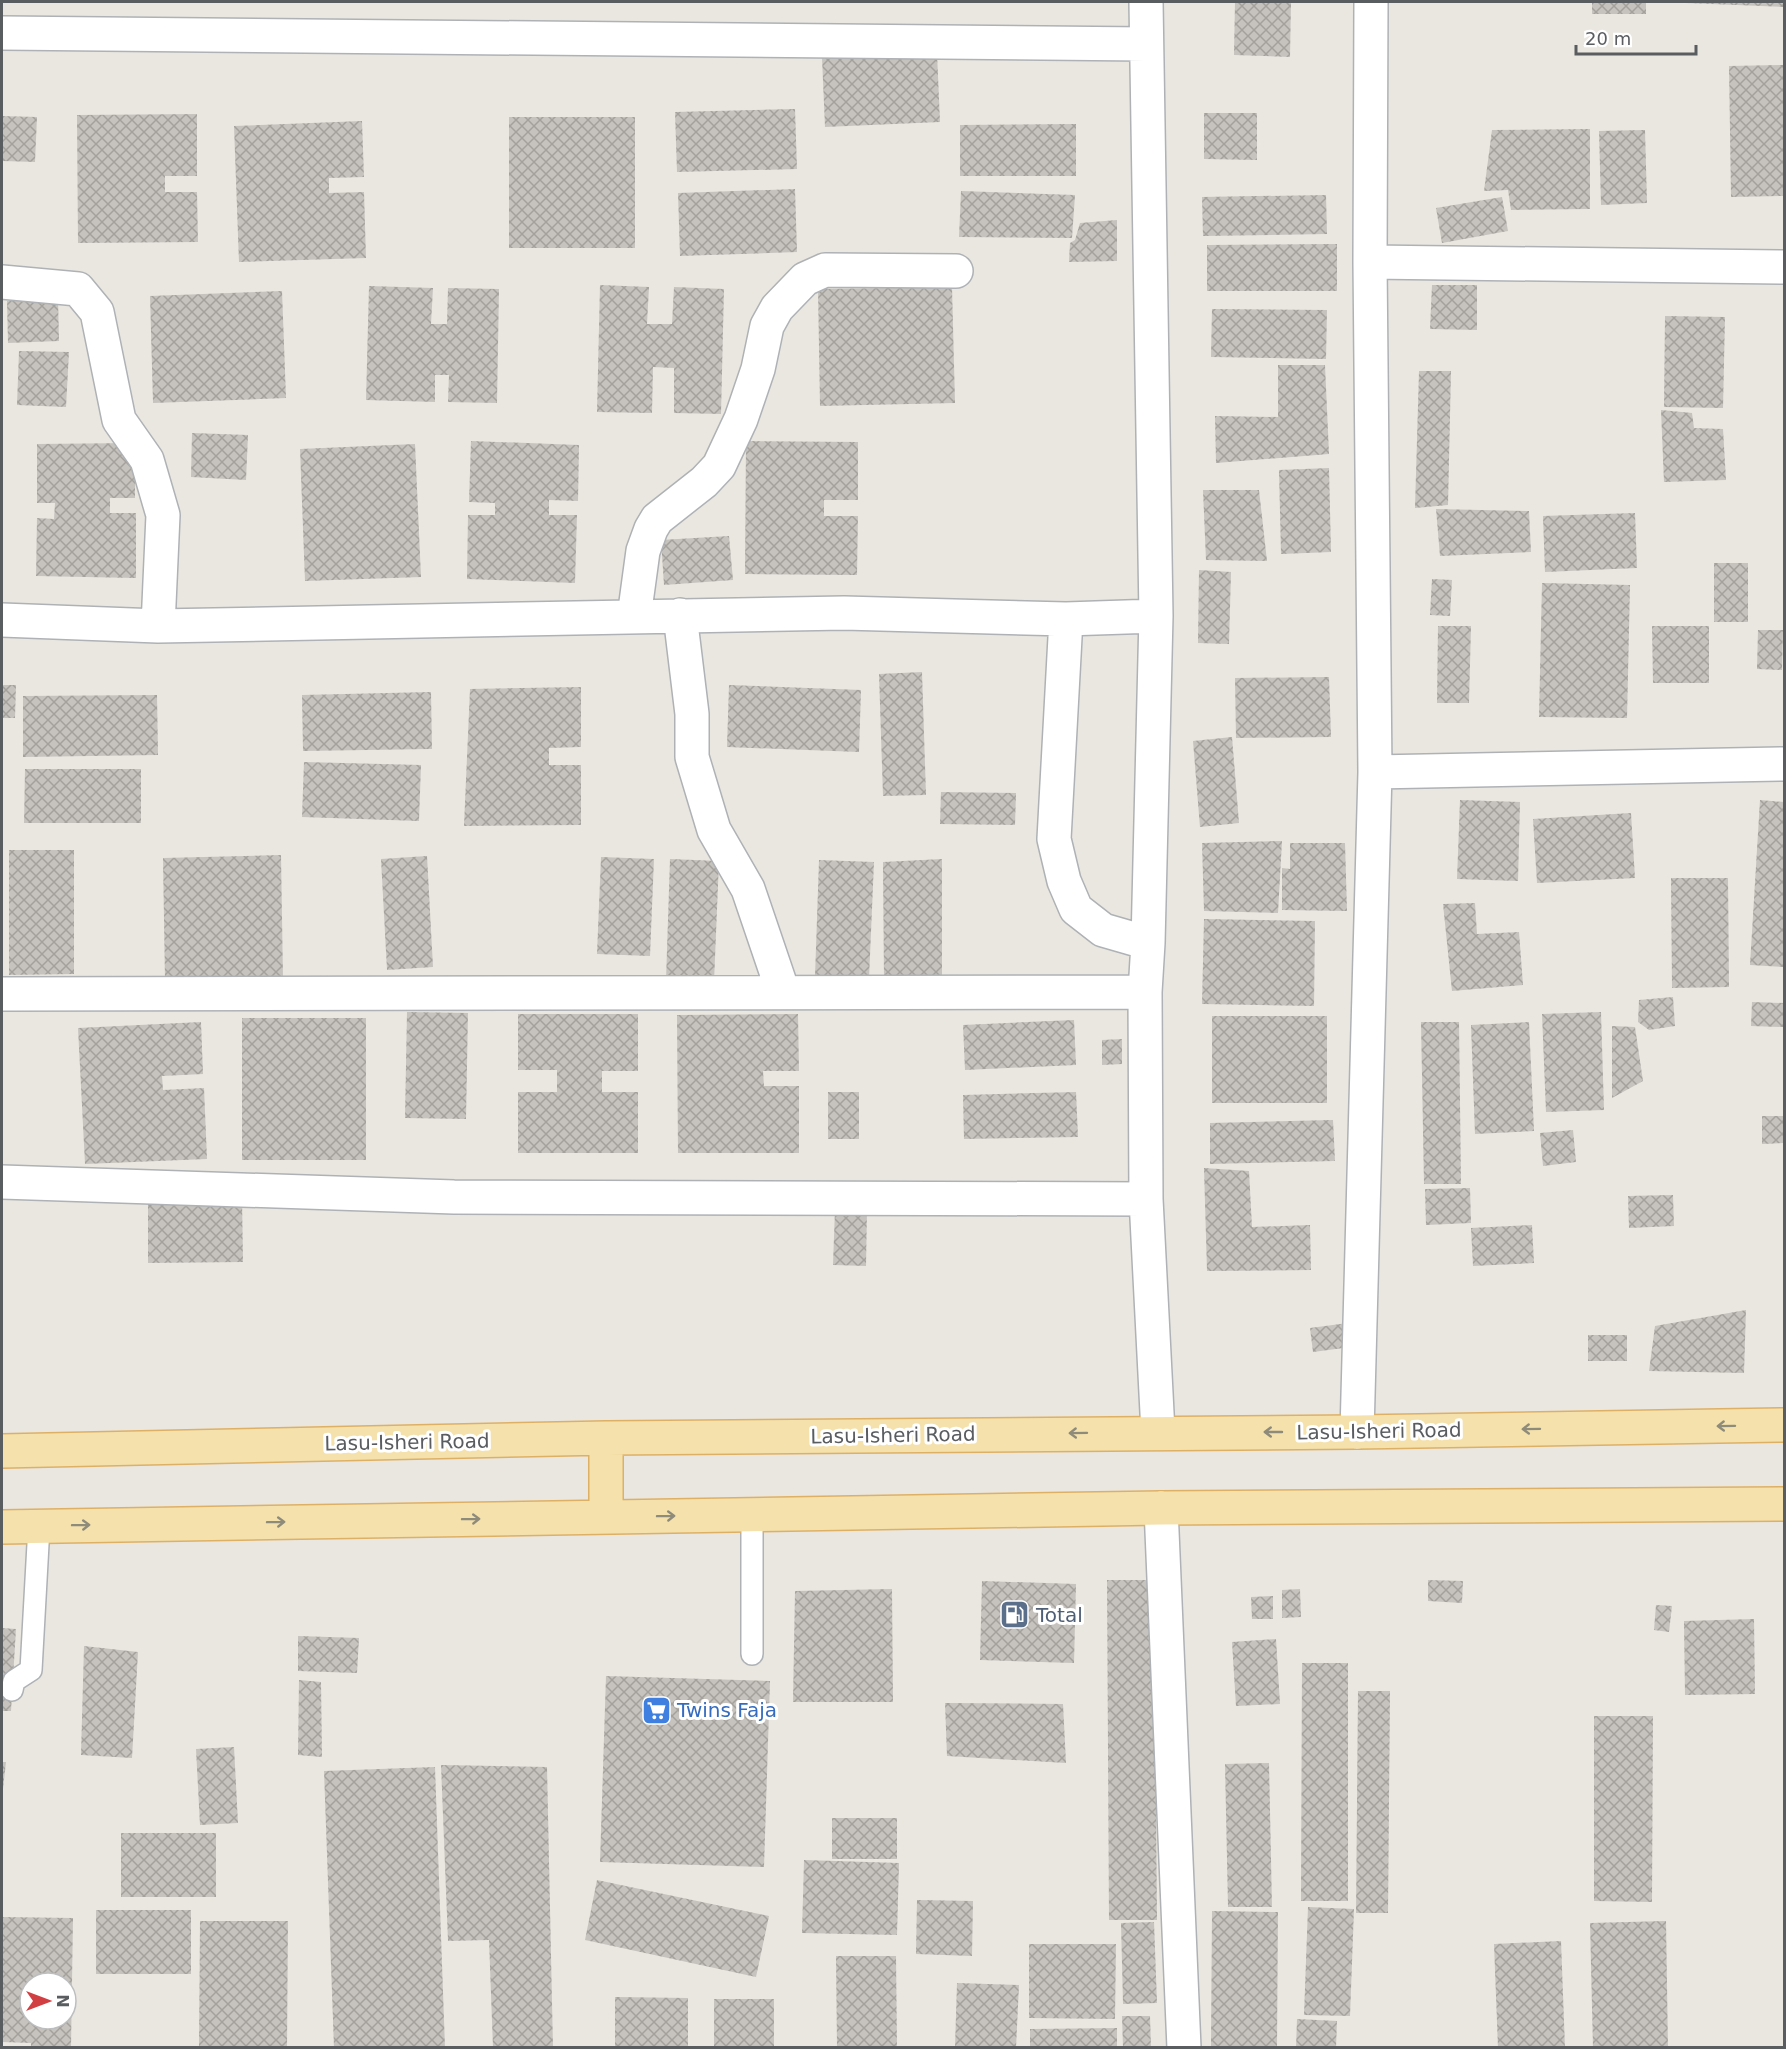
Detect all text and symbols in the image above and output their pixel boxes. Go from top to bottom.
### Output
scale bar [1576,18,1696,56]
text: 20 m [1585,28,1631,49]
street label: Lasu-Isheri Road [1296,1418,1462,1444]
one-way arrow [1717,1420,1737,1432]
street label: Lasu-Isheri Road [810,1422,976,1448]
one-way arrow [1522,1423,1542,1435]
one-way arrow [1264,1426,1284,1438]
one-way arrow [1069,1427,1089,1439]
street label: Lasu-Isheri Road [324,1429,490,1455]
one-way arrow [655,1510,675,1521]
one-way arrow [460,1513,480,1525]
one-way arrow [265,1516,285,1528]
one-way arrow [70,1520,90,1531]
fuel station icon: Total [999,1599,1031,1631]
place label: Total [1035,1603,1083,1627]
supermarket icon: Twins Faja [640,1694,672,1726]
place label: Twins Faja [676,1698,777,1722]
north arrow [18,1971,78,2031]
text: N [53,1994,72,2008]

